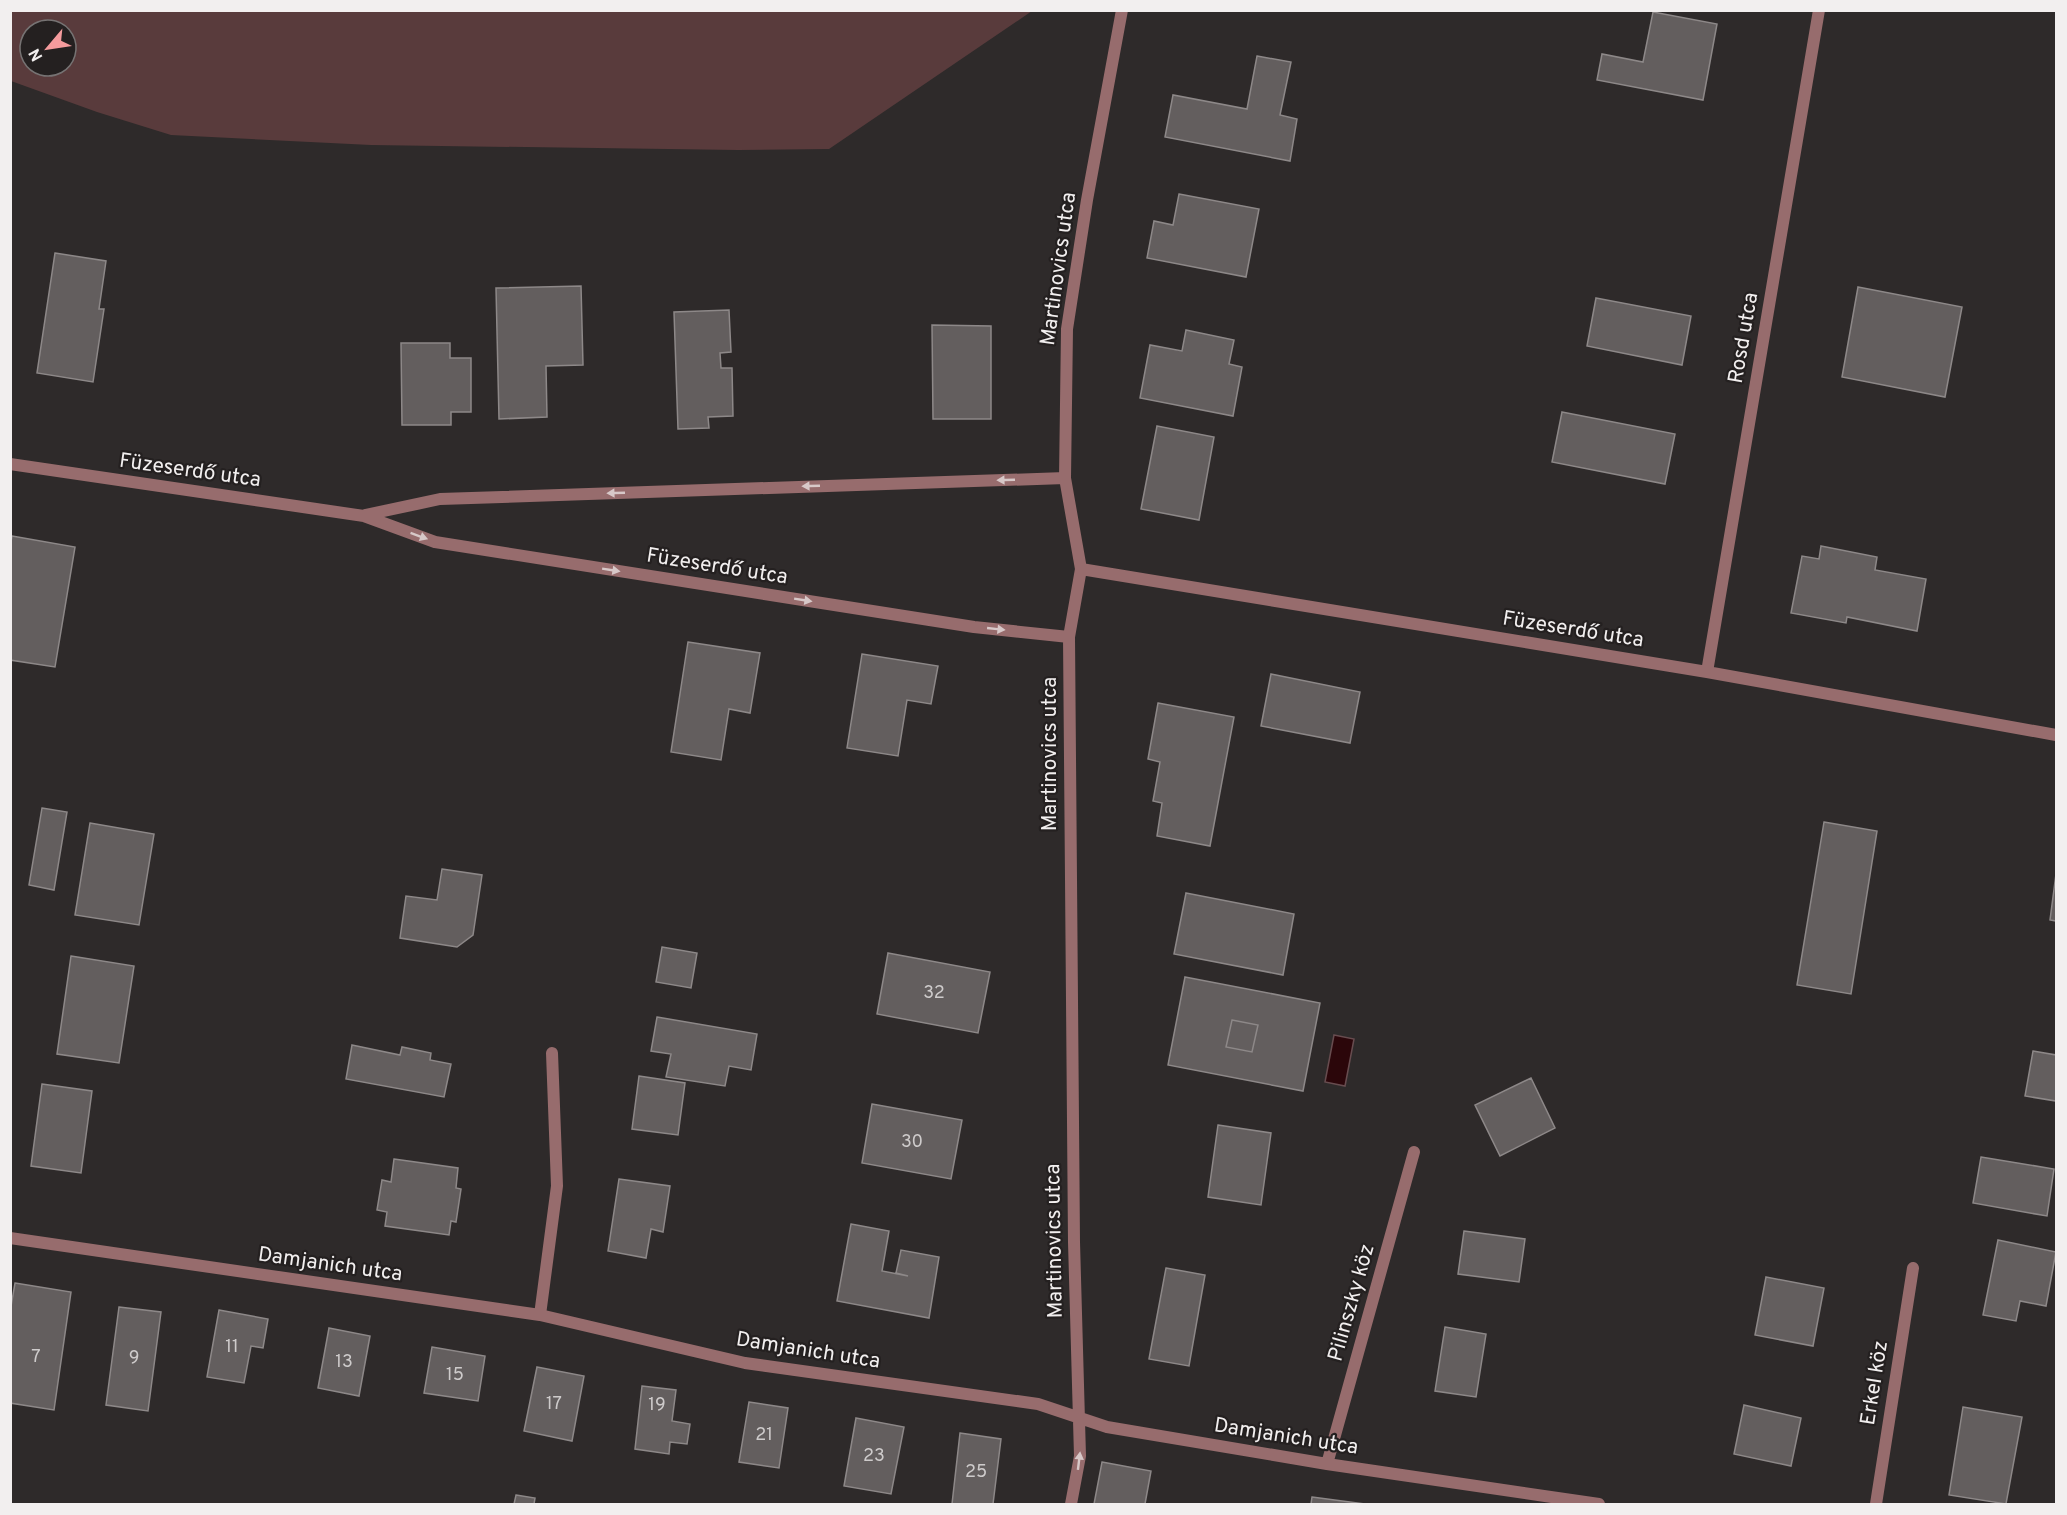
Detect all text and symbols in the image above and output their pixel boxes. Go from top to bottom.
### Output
north arrow [18,18,78,78]
text: N [25,44,48,64]
street label: Martinovics utca [1035,191,1083,347]
street label: Rosd utca [1723,290,1765,386]
street label: Füzeserdő utca [117,448,263,494]
one-way arrow [997,475,1016,484]
one-way arrow [802,482,821,491]
one-way arrow [607,488,626,498]
one-way arrow [410,532,428,541]
street label: Füzeserdő utca [644,543,790,591]
one-way arrow [601,565,620,574]
one-way arrow [794,596,813,605]
street label: Füzeserdő utca [1500,606,1646,654]
one-way arrow [987,624,1006,634]
street label: Martinovics utca [1037,677,1064,831]
house number: 32 [923,982,945,1005]
house number: 30 [901,1131,923,1154]
street label: Martinovics utca [1040,1163,1070,1319]
street label: Damjanich utca [256,1241,404,1289]
street label: Pilinszky köz [1322,1241,1382,1365]
street label: Damjanich utca [734,1326,882,1376]
house number: 11 [225,1336,239,1359]
street label: Erkel köz [1855,1339,1895,1427]
house number: 7 [31,1346,41,1369]
house number: 9 [129,1347,139,1370]
house number: 13 [335,1351,353,1374]
house number: 15 [446,1364,464,1387]
house number: 17 [546,1393,562,1416]
house number: 19 [648,1394,666,1417]
street label: Damjanich utca [1212,1412,1360,1462]
house number: 21 [755,1424,773,1447]
house number: 23 [863,1445,885,1468]
one-way arrow [1074,1452,1083,1471]
house number: 25 [965,1461,987,1484]

